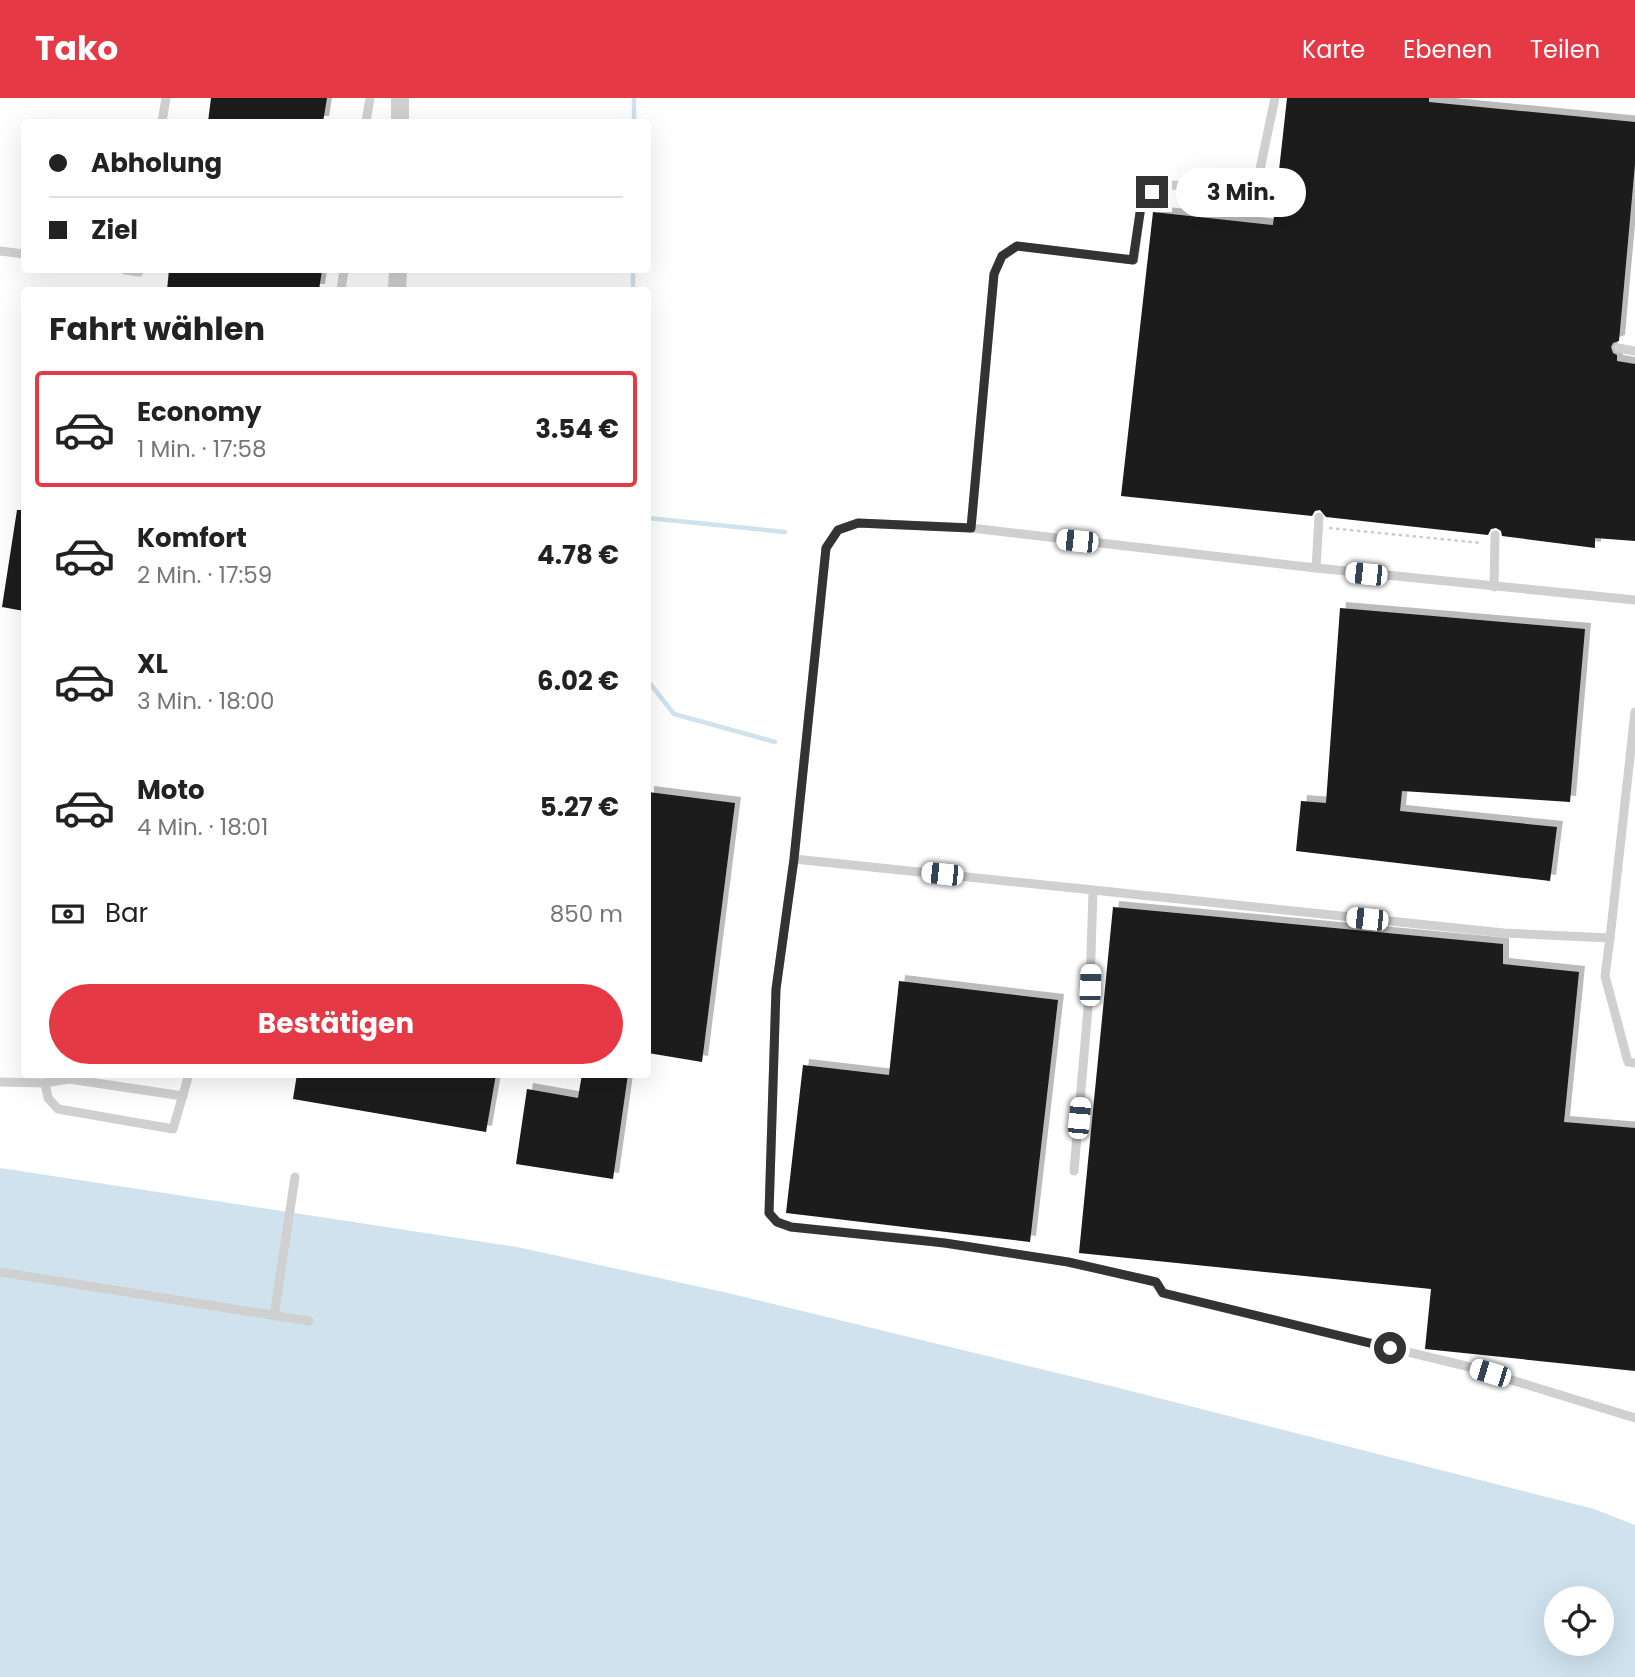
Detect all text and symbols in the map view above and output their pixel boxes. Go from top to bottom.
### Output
text: Tako [35,25,118,72]
text: Karte [1302,33,1365,66]
text: Ebenen [1403,33,1492,66]
text: Teilen [1530,33,1600,66]
text: Abholung [91,145,222,181]
callout: 3 Min. [1176,168,1306,217]
route end [1136,176,1168,208]
text: 3 Min. [1207,176,1275,208]
text: Ziel [91,212,138,248]
text: Fahrt wählen [49,306,265,351]
text: Economy [137,394,261,430]
icon: car [53,398,116,461]
text: 3.54 € [535,411,619,447]
text: 1 Min. · 17:58 [137,433,266,465]
text: Komfort [137,520,247,556]
icon: car [53,524,116,587]
car [1056,528,1099,554]
text: 4.78 € [537,537,619,573]
text: 2 Min. · 17:59 [137,559,272,591]
car [1345,561,1388,587]
text: XL [137,646,168,682]
icon: car [53,650,116,713]
text: 6.02 € [537,663,619,699]
text: 3 Min. · 18:00 [137,685,275,717]
text: Moto [137,772,205,808]
icon: car [53,776,116,839]
text: 5.27 € [540,789,619,825]
text: 4 Min. · 18:01 [137,811,268,843]
car [921,861,964,887]
icon: cash [49,895,87,933]
text: Bar [105,895,148,931]
text: 850 m [550,898,623,930]
car [1346,906,1389,932]
car [1079,964,1102,1006]
button: Bestätigen [49,984,623,1064]
car [1067,1096,1092,1140]
route start [1374,1332,1406,1364]
car [1467,1357,1514,1389]
map controls [1544,1586,1614,1656]
button: locate [1544,1586,1614,1656]

